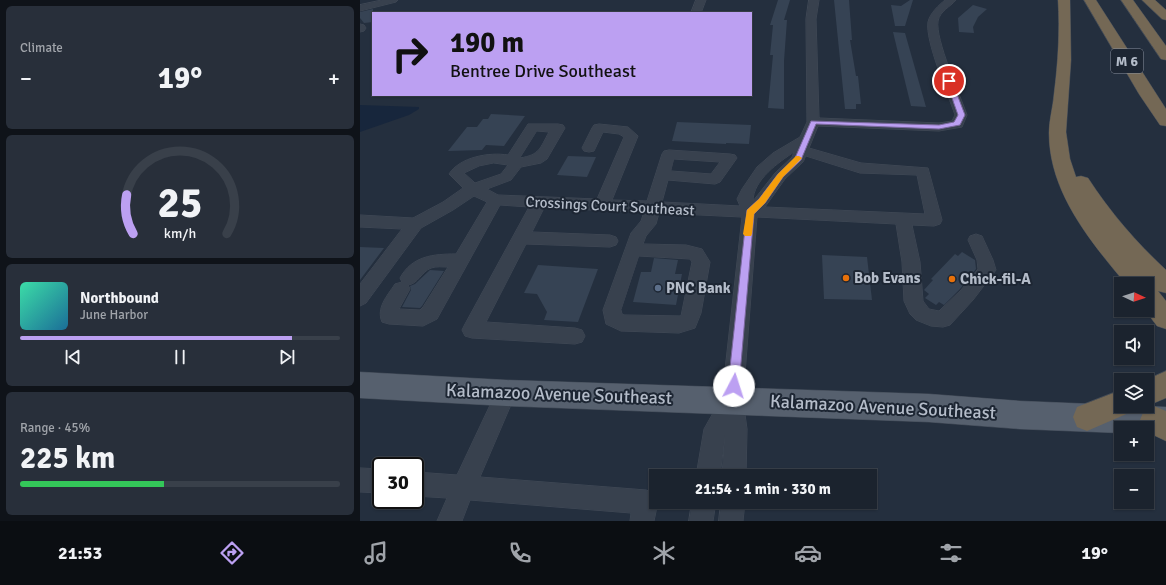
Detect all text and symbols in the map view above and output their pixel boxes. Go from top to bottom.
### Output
text: 190 m [450,26,524,60]
icon: right [384,28,436,80]
text: Climate [20,40,63,56]
road number: M 6 [1111,49,1143,73]
text: 19° [158,60,202,97]
text: Bentree Drive Southeast [450,60,636,82]
pin [932,64,966,98]
text: − [20,65,32,92]
text: + [328,65,340,92]
icon: arrive [938,70,960,92]
text: 25 [158,178,202,229]
street label: Crossings Court Southeast [525,193,695,219]
text: km/h [164,225,196,242]
place label: Bob Evans [854,269,921,287]
place label: Chick-fil-A [960,270,1031,288]
marker: Bob Evans [841,273,851,283]
marker: Chick-fil-A [947,274,957,284]
north arrow [1114,277,1154,317]
map controls [1114,277,1154,509]
place label: PNC Bank [666,279,731,297]
marker: PNC Bank [653,283,663,293]
text: Northbound [80,289,159,307]
text: June Harbor [80,307,148,323]
button: sound [1114,325,1154,365]
icon: previous [62,346,84,368]
icon: pause [169,346,191,368]
icon: next [276,346,298,368]
position arrow [713,365,755,407]
button: layers [1114,373,1154,413]
street label: Kalamazoo Avenue Southeast [446,379,672,409]
street label: Kalamazoo Avenue Southeast [770,390,996,424]
text: Range · 45% [20,420,90,436]
button: + [1114,421,1154,461]
text: 225 km [20,440,115,477]
speed limit sign: 30 [372,457,424,509]
button: − [1114,469,1154,509]
text: 21:54 · 1 min · 330 m [695,480,831,498]
icon: directions [218,539,246,567]
icon: music [362,539,390,567]
icon: phone [506,539,534,567]
icon: climate [650,539,678,567]
icon: car [794,539,822,567]
icon: filters [937,539,965,567]
text: 21:53 [58,542,102,564]
text: 19° [1081,542,1108,564]

